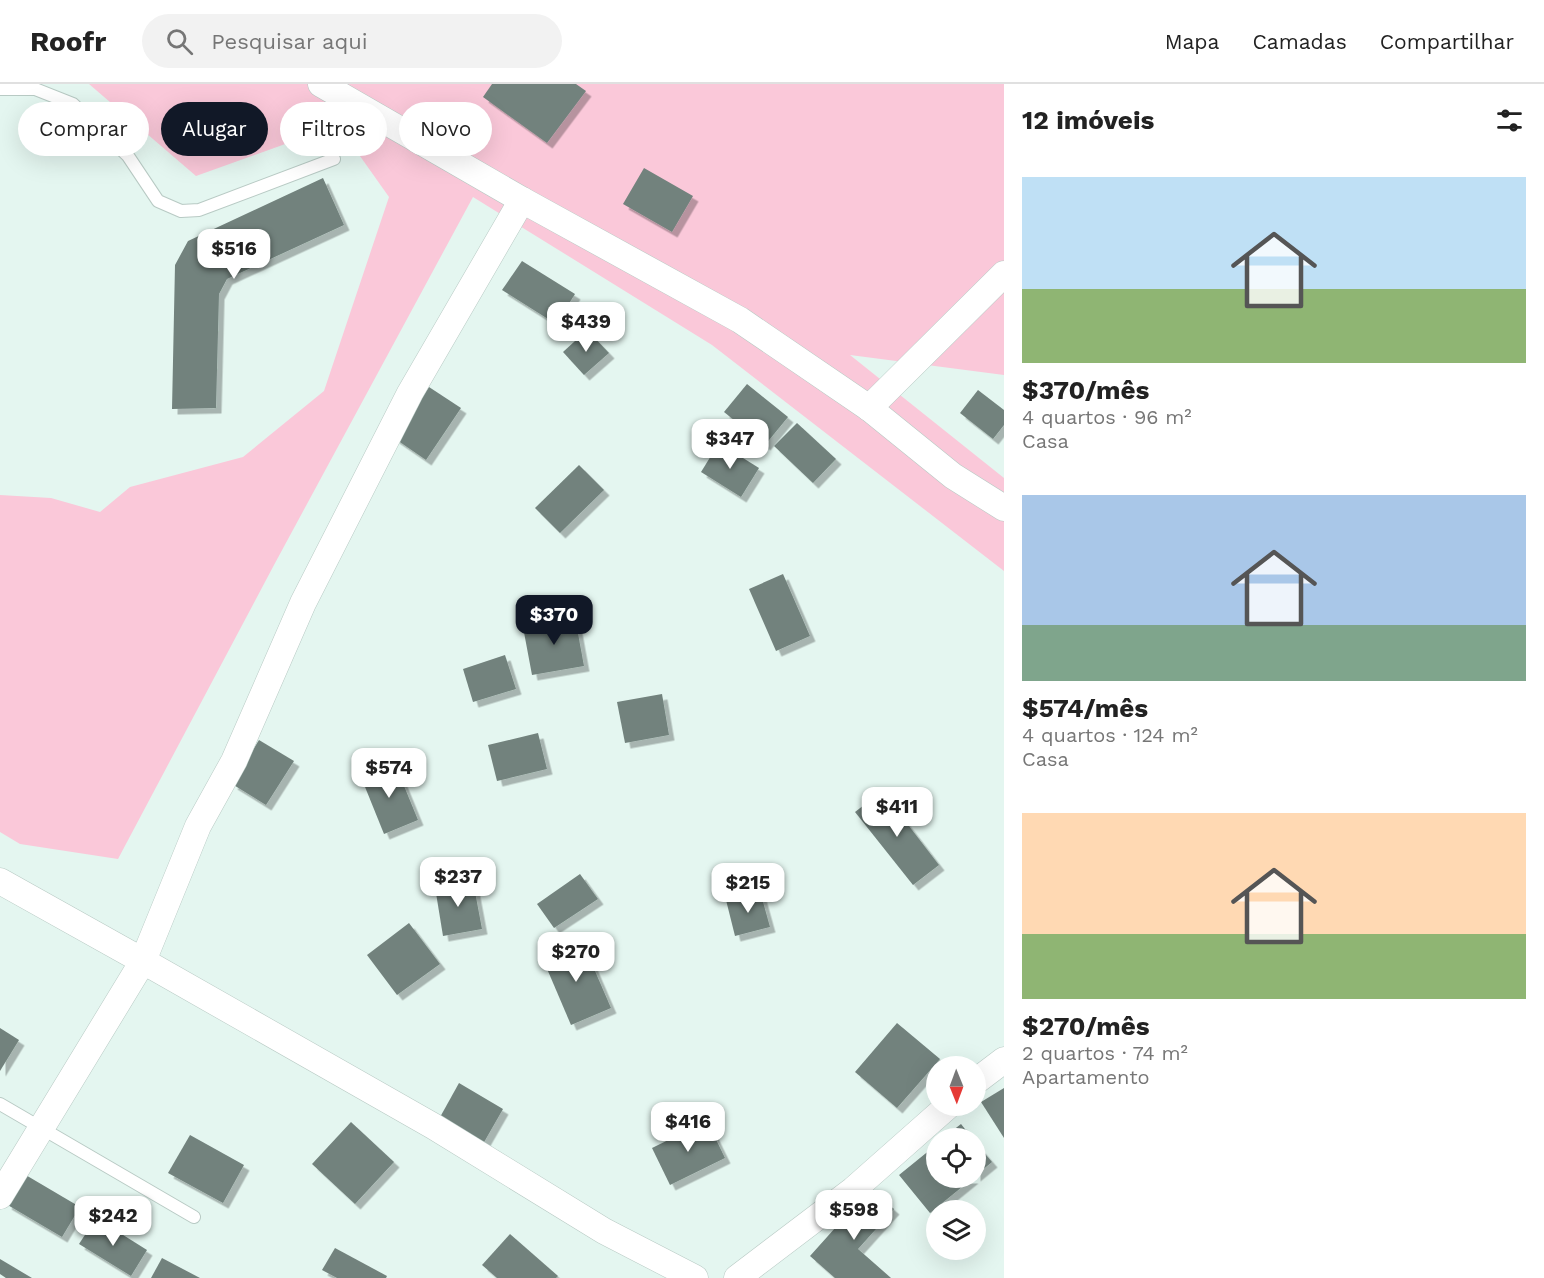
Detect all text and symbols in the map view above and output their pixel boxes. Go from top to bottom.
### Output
search box [142,14,562,68]
text: Roofr [30,25,106,58]
icon: search [163,25,196,58]
text: Pesquisar aqui [211,29,368,54]
text: Mapa [1165,29,1219,54]
text: Camadas [1252,29,1347,54]
text: Compartilhar [1380,29,1514,54]
chip: Comprar [18,102,149,156]
chip: Alugar [161,102,268,156]
chip: Filtros [280,102,387,156]
chip: Novo [399,102,492,156]
icon: filters [1493,104,1526,137]
text: 12 imóveis [1022,105,1154,135]
icon: home [1220,216,1328,324]
pin: $516 [198,229,270,280]
text: $516 [211,236,257,260]
pin: $439 [550,302,622,353]
text: $439 [561,309,611,333]
text: $370/mês [1022,375,1149,405]
text: 4 quartos · 96 m² [1022,405,1192,429]
pin: $347 [694,419,766,470]
text: $347 [706,426,754,450]
text: Casa [1022,429,1069,453]
icon: home [1220,534,1328,642]
pin: $370 [518,595,590,646]
text: $370 [530,602,578,626]
text: $574/mês [1022,693,1148,723]
text: 4 quartos · 124 m² [1022,723,1198,747]
text: Casa [1022,747,1069,771]
pin: $574 [353,748,425,799]
text: $574 [365,755,413,779]
pin: $411 [861,787,933,838]
text: $411 [876,794,918,818]
icon: home [1220,852,1328,960]
pin: $237 [422,857,494,908]
pin: $215 [712,863,784,914]
text: $237 [434,864,482,888]
text: $215 [725,870,771,894]
pin: $270 [540,932,612,983]
text: $270 [552,939,600,963]
text: $270/mês [1022,1011,1150,1041]
text: 2 quartos · 74 m² [1022,1041,1188,1065]
north arrow [926,1056,986,1116]
map controls [926,1056,986,1260]
text: Apartamento [1022,1065,1150,1089]
pin: $416 [652,1102,724,1153]
text: $416 [665,1109,711,1133]
button: locate [926,1128,986,1188]
pin: $598 [818,1190,890,1241]
pin: $242 [77,1196,149,1247]
text: $598 [829,1197,879,1221]
button: layers [926,1200,986,1260]
text: $242 [88,1203,138,1227]

